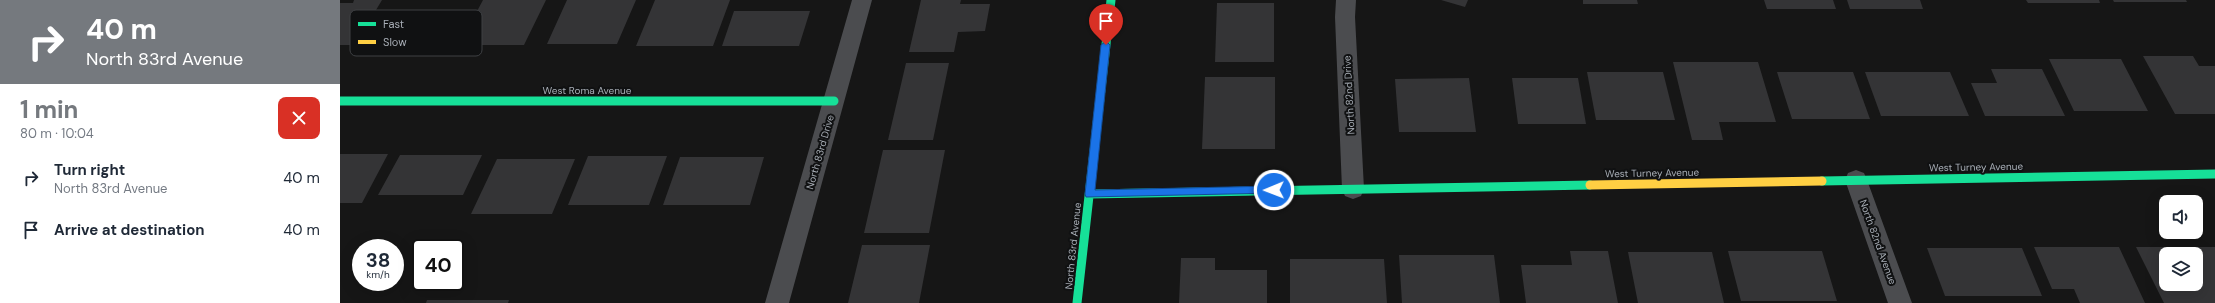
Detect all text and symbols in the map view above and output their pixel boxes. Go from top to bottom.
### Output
pin [1089,4,1123,45]
legend [350,10,482,56]
icon: arrive [1095,10,1117,32]
text: 40 m [86,11,157,48]
icon: right [20,16,72,68]
text: Fast [383,17,404,31]
text: Slow [383,35,407,49]
text: North 83rd Avenue [86,47,243,71]
street label: North 82nd Drive [1340,55,1358,135]
street label: West Roma Avenue [543,84,632,97]
text: 1 min [20,94,78,125]
button: close [278,97,320,139]
street label: North 83rd Drive [803,113,837,191]
text: 80 m · 10:04 [20,125,94,142]
text: Turn right [54,160,125,180]
street label: West Turney Avenue [1929,160,2024,174]
street label: West Turney Avenue [1605,166,1700,180]
icon: right [20,167,42,189]
text: 40 m [283,168,320,188]
position arrow [1253,169,1295,211]
text: North 83rd Avenue [54,180,167,197]
map controls [2159,195,2203,291]
button: sound [2159,195,2203,239]
street label: North 82nd Avenue [1857,198,1899,286]
street label: North 83rd Avenue [1062,202,1084,290]
icon: arrive [20,219,42,241]
text: Arrive at destination [54,220,205,240]
text: 40 m [283,220,320,240]
speed limit sign: 40 [412,239,464,291]
text: 38 [366,247,390,273]
button: layers [2159,247,2203,291]
text: km/h [366,268,390,281]

